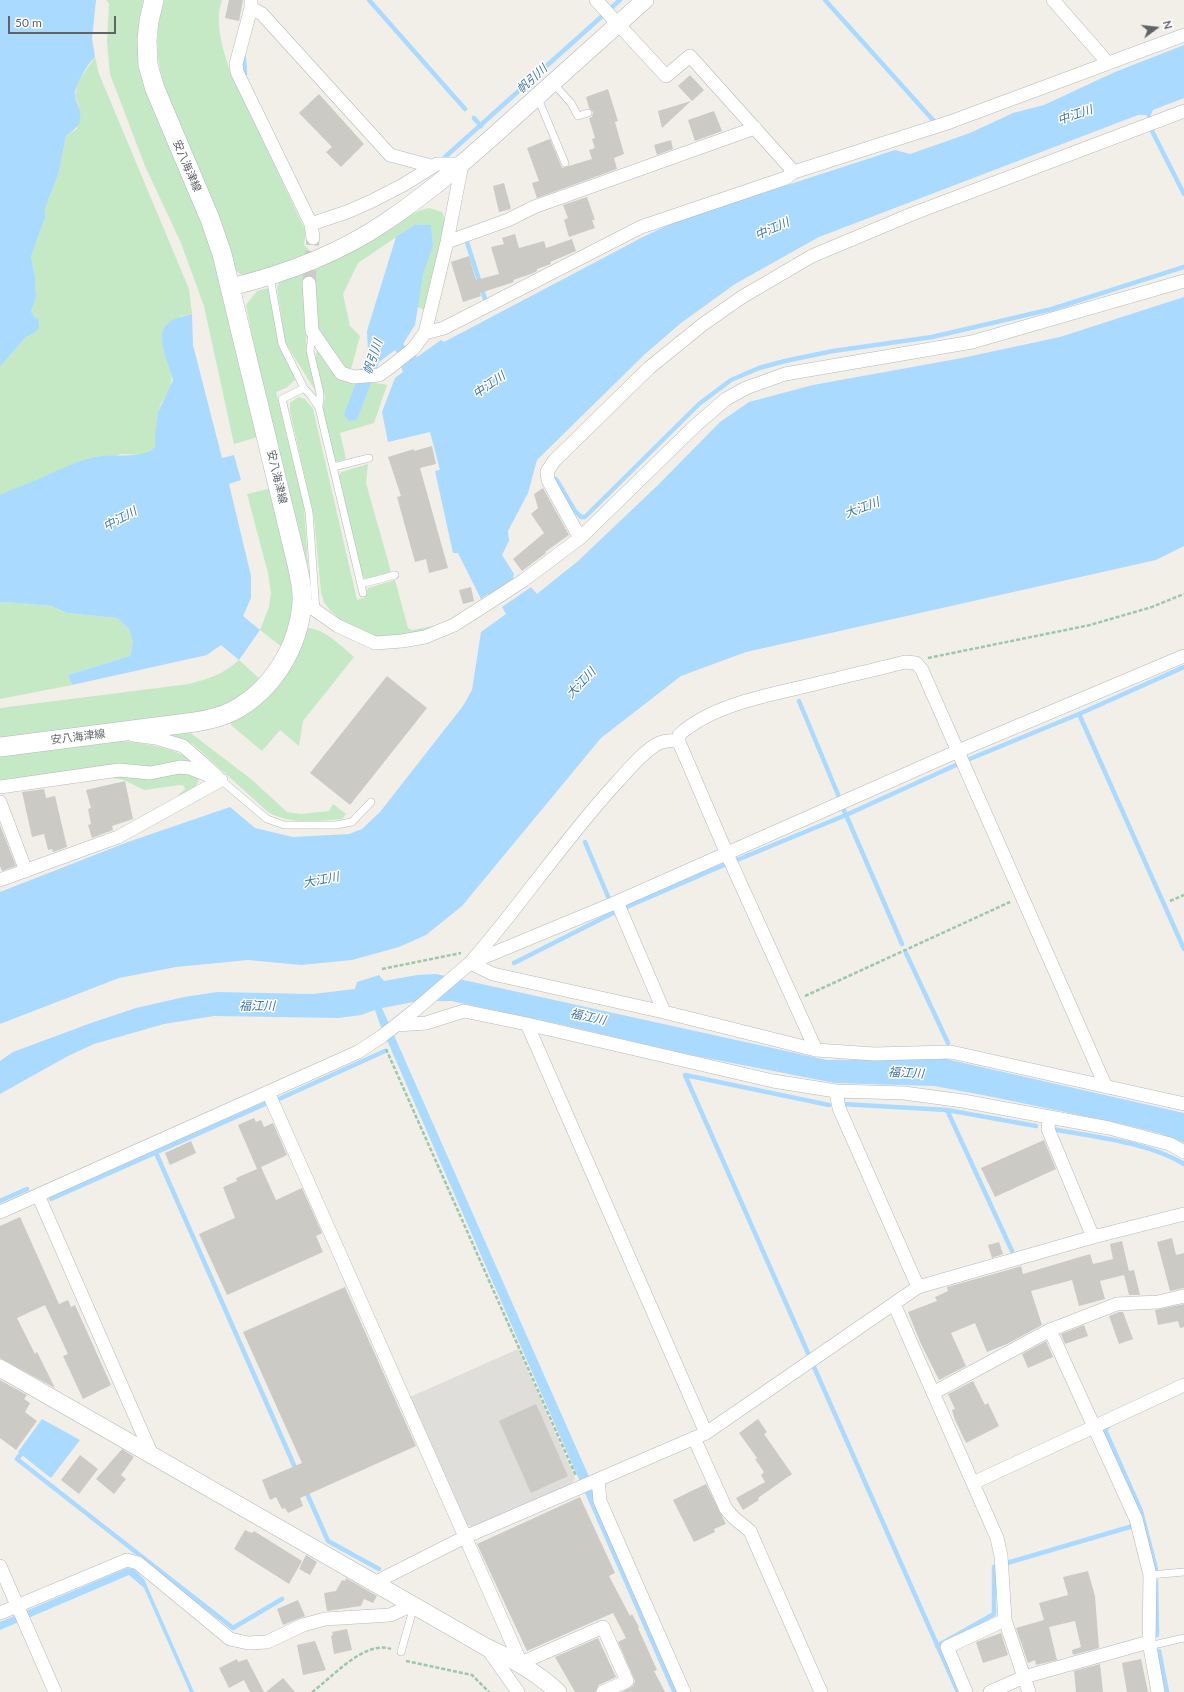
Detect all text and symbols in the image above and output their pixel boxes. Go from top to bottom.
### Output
scale bar [10,8,118,34]
north arrow [1136,8,1176,48]
text: 50 m [15,15,42,30]
text: N [1161,19,1175,31]
water label: 帆引川 [514,62,550,96]
water label: 中江川 [1056,102,1094,128]
street label: 安八海津線 [170,138,204,194]
water label: 中江川 [753,215,791,243]
water label: 帆引川 [360,338,386,376]
water label: 中江川 [470,369,508,401]
street label: 安八海津線 [264,449,290,505]
water label: 大江川 [843,495,881,521]
water label: 中江川 [101,504,139,534]
water label: 大江川 [563,665,599,701]
street label: 安八海津線 [50,727,106,747]
water label: 大江川 [302,869,340,891]
water label: 福江川 [239,999,275,1013]
water label: 福江川 [569,1006,607,1028]
water label: 福江川 [888,1065,924,1081]

